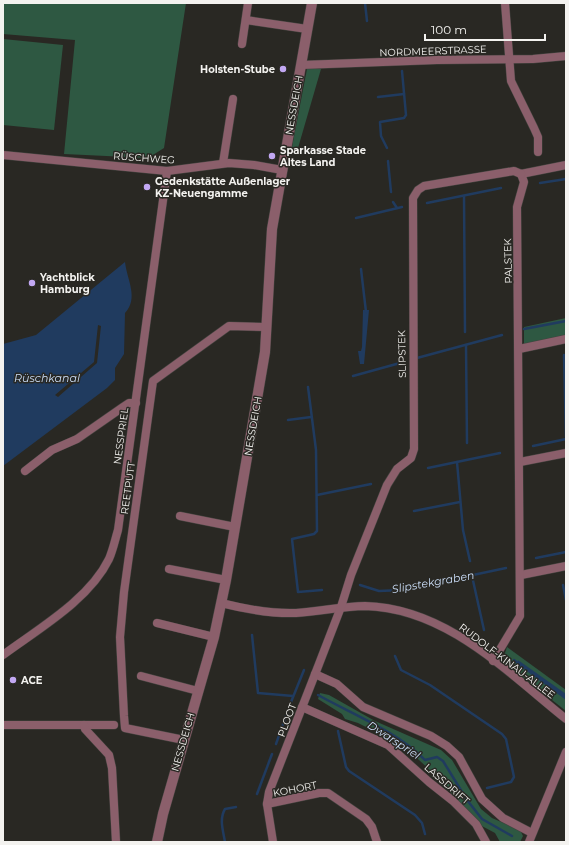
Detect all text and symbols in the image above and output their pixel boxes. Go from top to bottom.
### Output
scale bar [425,16,545,42]
text: 100 m [431,22,467,37]
street label: NORDMEERSTRASSE [379,43,487,59]
place label: Holsten-Stube [200,63,275,76]
marker: Holsten-Stube [278,64,288,74]
street label: NESSDEICH [282,74,306,136]
place label: Sparkasse Stade Altes Land [279,144,366,169]
street label: RÜSCHWEG [113,149,175,167]
marker: Sparkasse Stade Altes Land [267,151,277,161]
place label: Gedenkstätte Außenlager KZ-Neuengamme [155,175,291,200]
marker: Gedenkstätte Außenlager KZ-Neuengamme [142,182,152,192]
street label: PALSTEK [501,237,515,284]
place label: Yachtblick Hamburg [39,271,95,296]
marker: Yachtblick Hamburg [27,278,37,288]
street label: SLIPSTEK [395,329,409,378]
water label: Rüschkanal [14,371,80,385]
street label: NESSDEICH [241,395,265,457]
street label: NESSPRIEL [111,407,131,465]
street label: REETPUTT [118,461,138,515]
water label: Slipstekgraben [391,568,475,596]
street label: RUDOLF-KINAU-ALLEE [456,621,558,702]
place label: ACE [20,674,43,687]
marker: ACE [8,675,18,685]
street label: PLOOT [275,701,299,739]
street label: NESSDEICH [168,711,198,773]
water label: Dwarspriel [365,718,423,762]
street label: LASSDRIFT [422,761,473,807]
street label: KOHORT [272,778,318,800]

